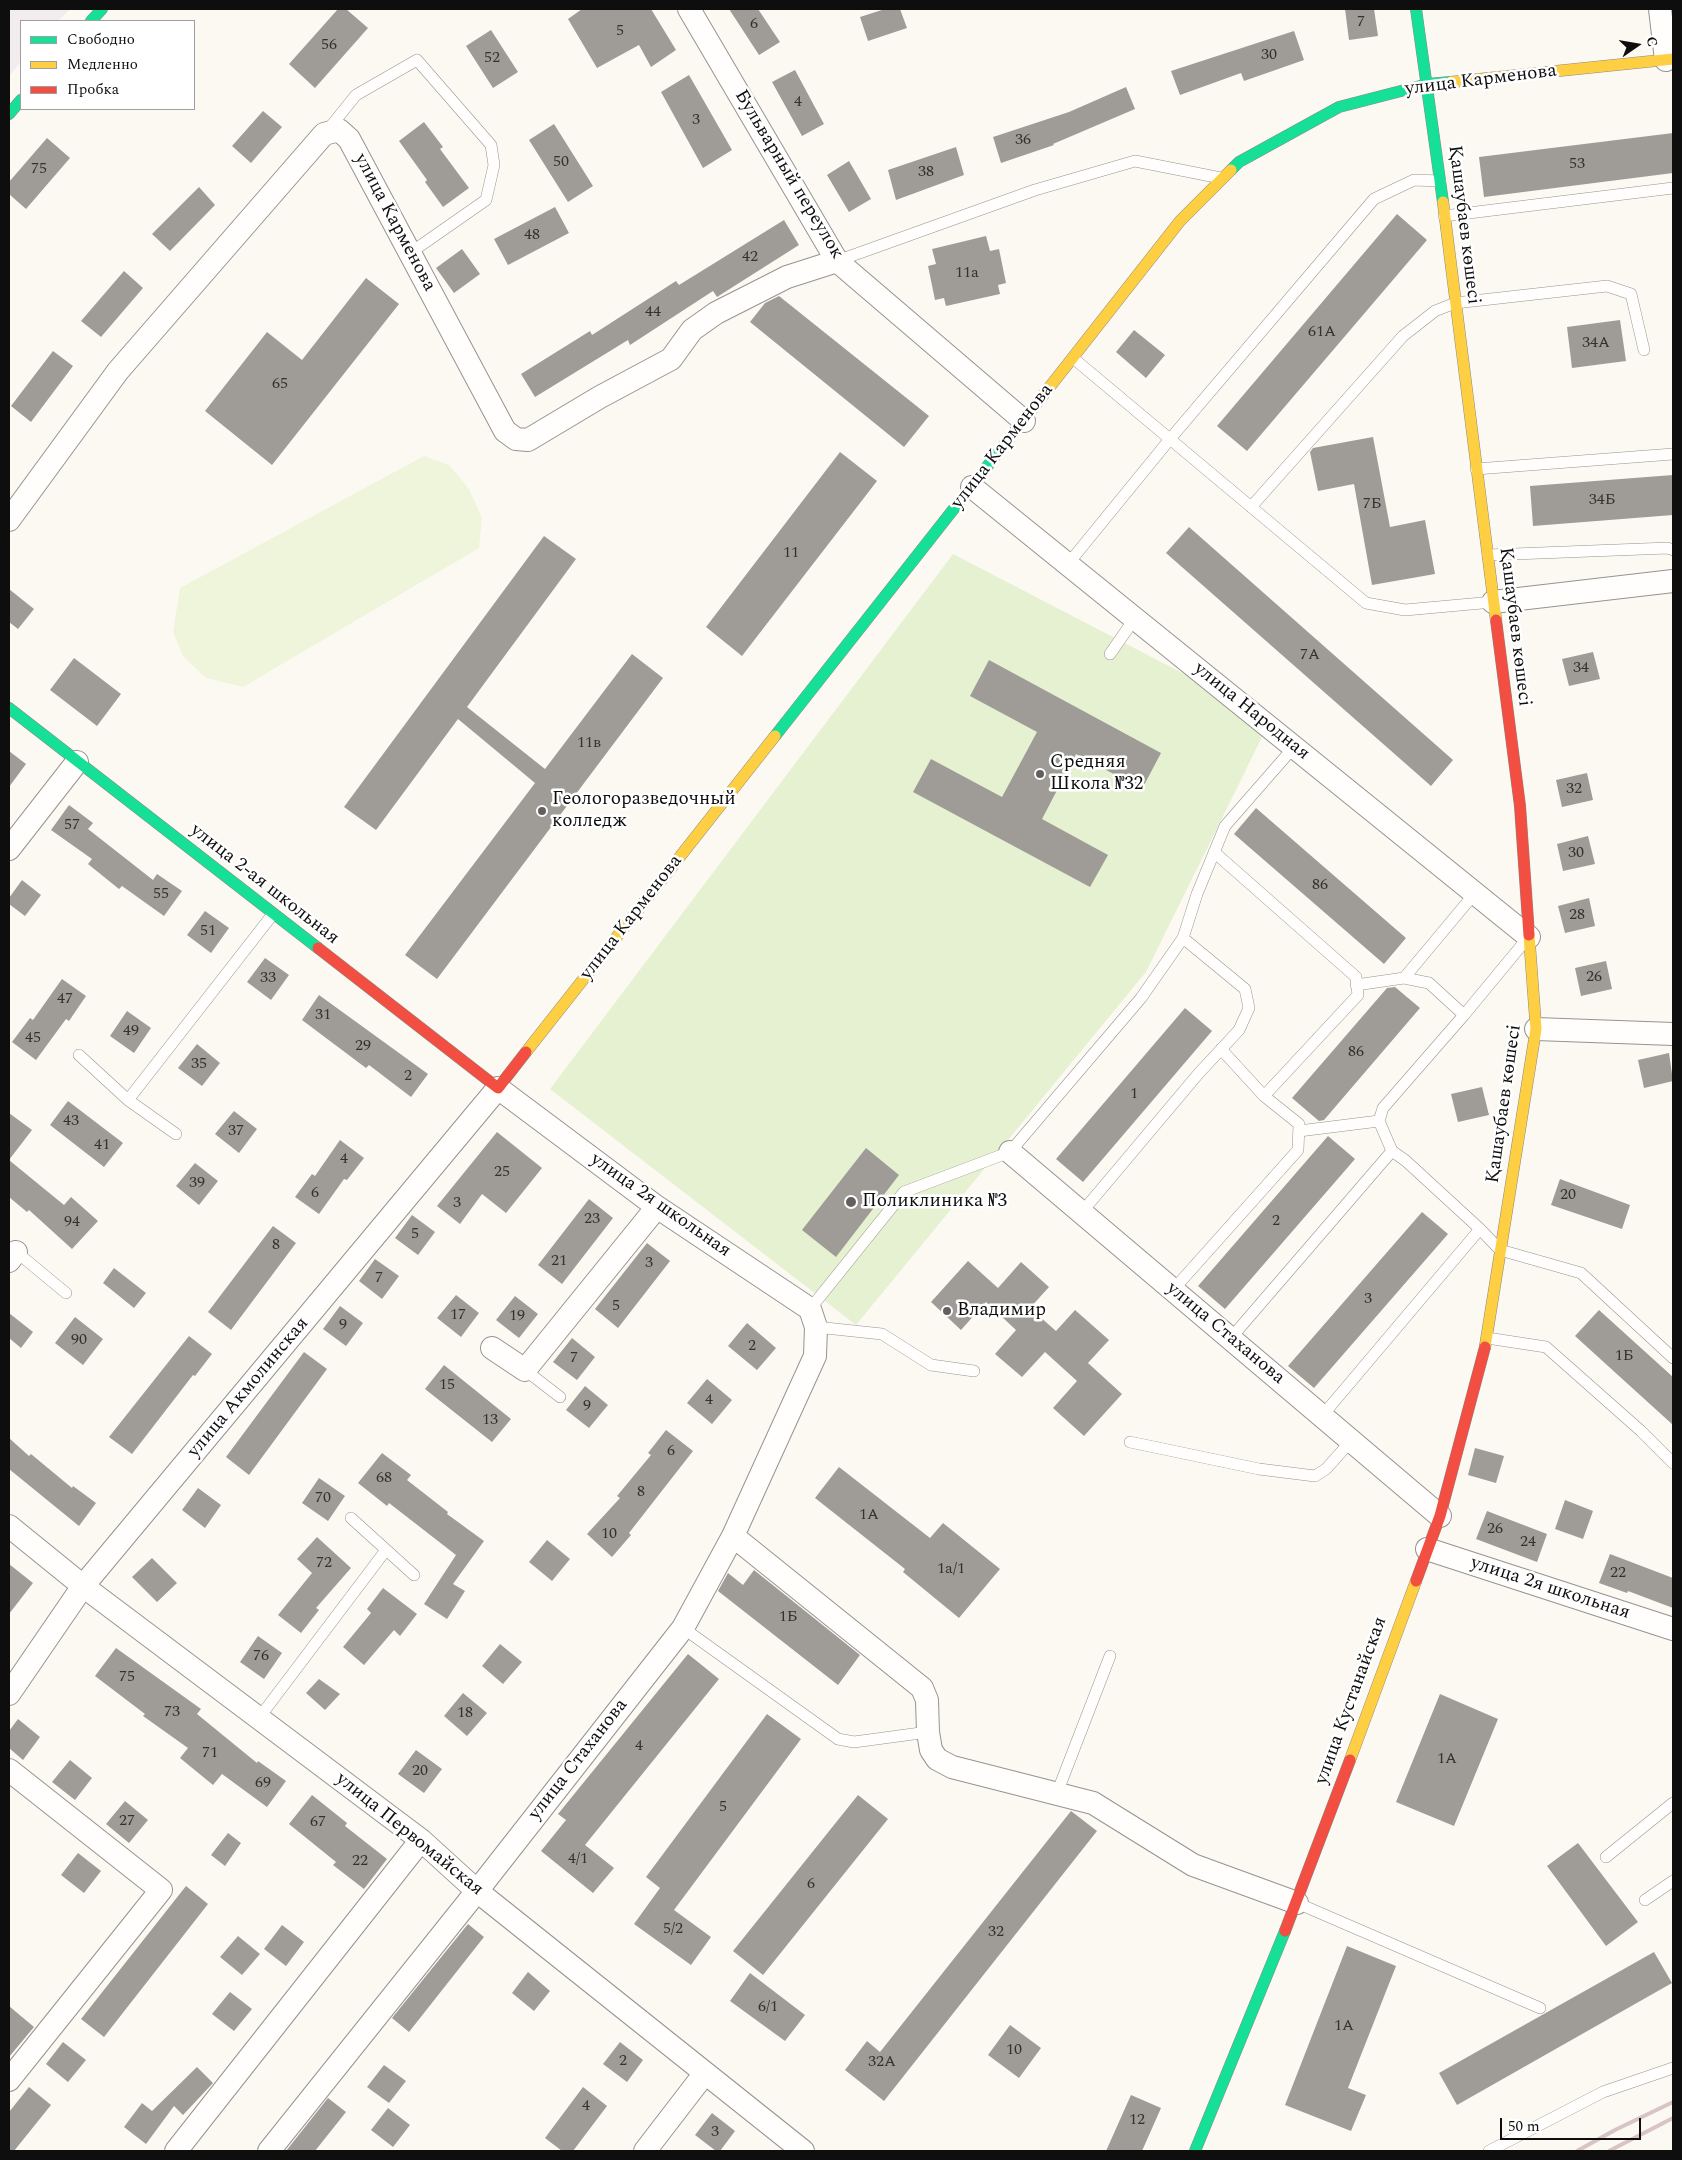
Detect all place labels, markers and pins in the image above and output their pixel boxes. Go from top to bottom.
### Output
place label: Средняя Школа №32 [1050,752,1143,796]
marker: Средняя Школа №32 [1034,768,1046,780]
place label: Геологоразведочный колледж [552,789,736,833]
marker: Геологоразведочный колледж [536,805,548,817]
place label: Поликлиника №3 [862,1191,1007,1213]
marker: Поликлиника №3 [844,1195,858,1209]
place label: Владимир [957,1300,1046,1322]
marker: Владимир [941,1305,953,1317]

